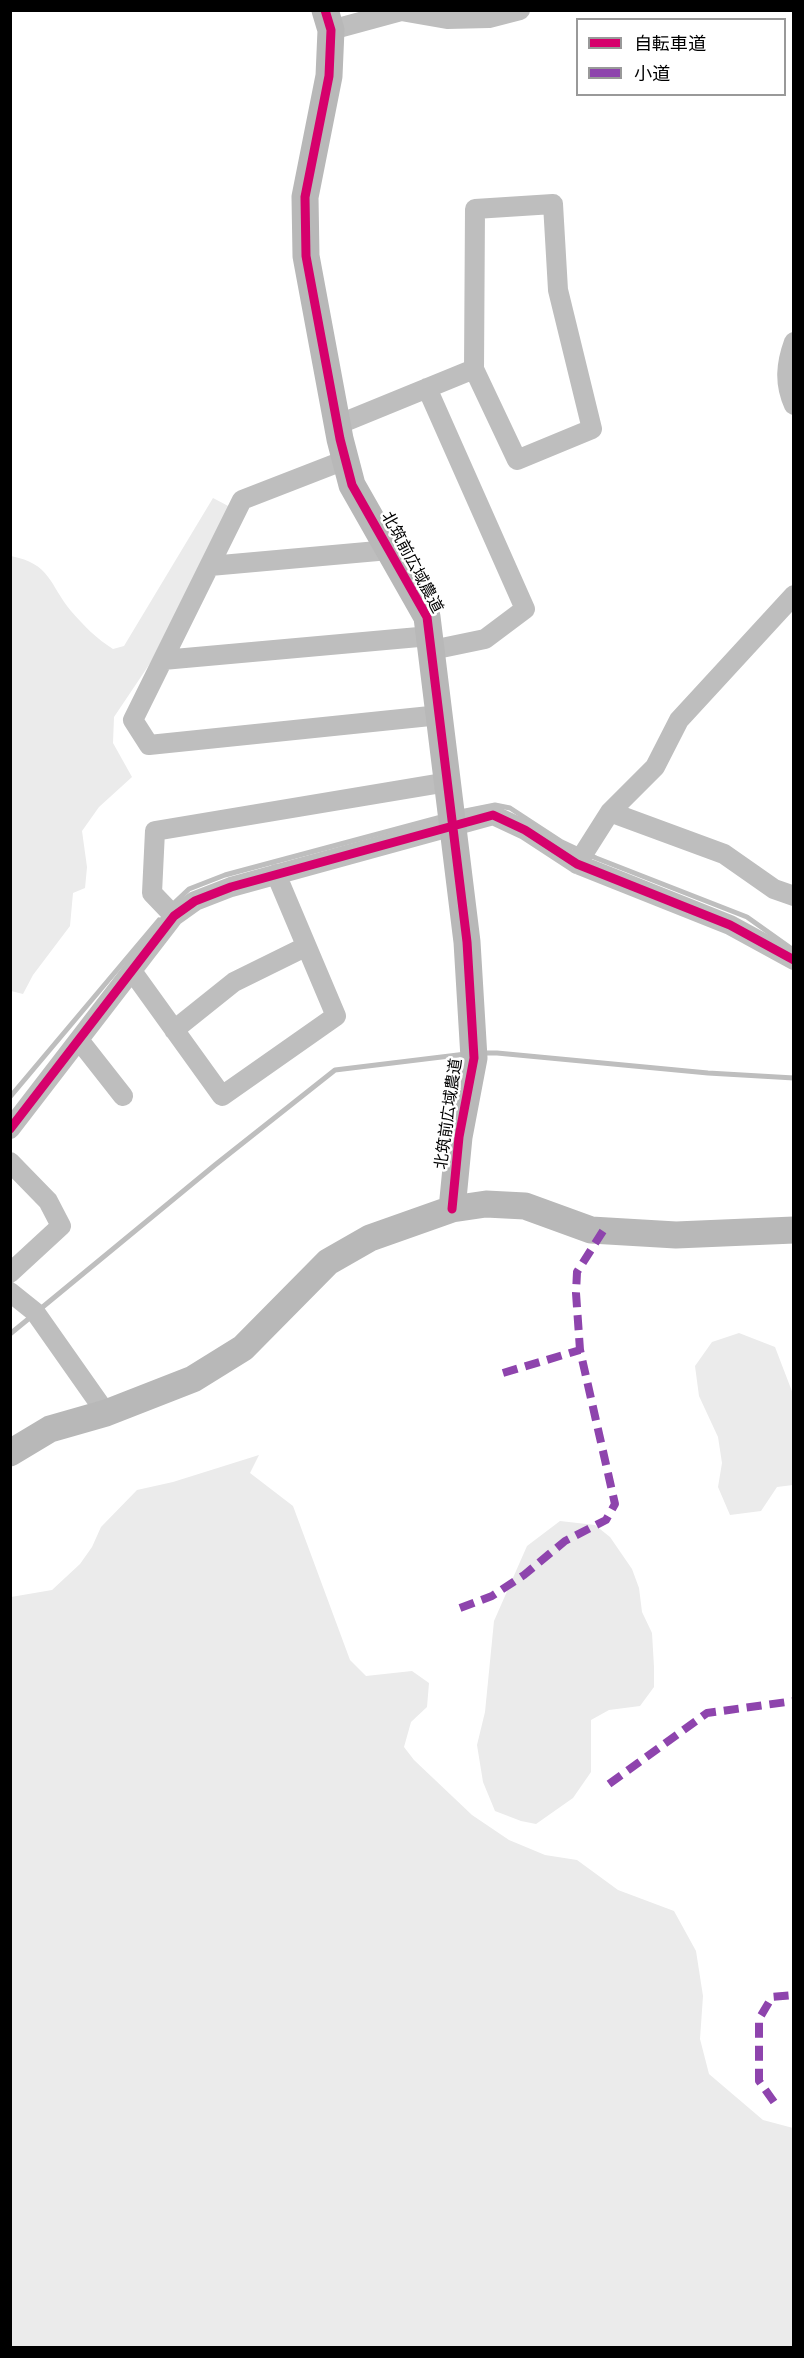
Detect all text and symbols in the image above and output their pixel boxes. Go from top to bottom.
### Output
legend [576,18,786,96]
text: 自転車道 [634,32,706,57]
text: 小道 [634,62,670,87]
street label: 北筑前広域農道 [376,509,446,617]
street label: 北筑前広域農道 [433,1057,467,1171]

